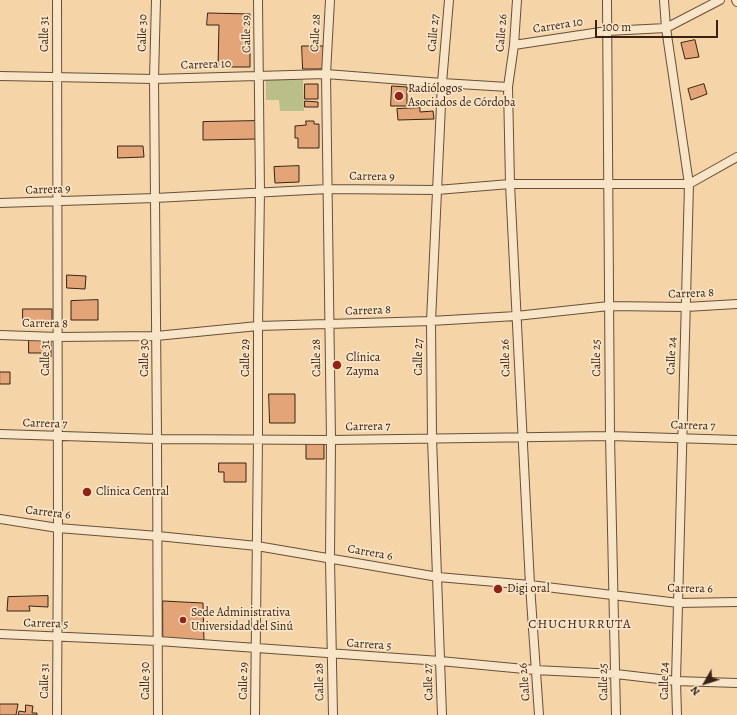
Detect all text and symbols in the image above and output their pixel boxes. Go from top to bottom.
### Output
scale bar [597,12,720,38]
street label: Calle 26 [493,13,511,53]
street label: Calle 30 [135,14,151,52]
street label: Calle 28 [308,14,324,52]
street label: Calle 27 [425,14,443,52]
street label: Calle 29 [239,15,255,53]
street label: Carrera 10 [532,15,584,37]
street label: Calle 31 [38,16,52,52]
text: 100 m [602,19,631,35]
street label: Carrera 10 [181,57,231,73]
place label: Radiólogos Asociados de Córdoba [408,82,516,110]
marker: Radiólogos Asociados de Córdoba [393,90,405,102]
street label: Carrera 9 [349,169,395,185]
street label: Carrera 9 [25,182,71,198]
street label: Carrera 8 [668,286,714,302]
street label: Carrera 8 [345,303,391,319]
street label: Carrera 8 [22,316,68,332]
street label: Calle 24 [664,337,680,375]
street label: Calle 27 [412,338,426,376]
street label: Calle 30 [138,339,152,377]
street label: Calle 29 [239,339,253,377]
street label: Calle 28 [309,339,325,377]
street label: Calle 26 [498,339,514,377]
street label: Calle 25 [589,339,605,377]
street label: Calle 31 [39,340,53,376]
place label: Clínica Zayma [346,351,380,379]
marker: Clínica Zayma [331,359,343,371]
street label: Carrera 7 [22,416,68,432]
street label: Carrera 7 [670,418,716,434]
street label: Carrera 7 [345,419,391,435]
place label: Clínica Central [96,485,169,499]
marker: Clínica Central [81,486,93,498]
street label: Carrera 6 [25,503,71,523]
street label: Carrera 6 [346,542,394,564]
street label: Carrera 6 [667,581,713,597]
place label: Digi oral [507,582,550,596]
marker: Digi oral [492,583,504,595]
place label: Sede Administrativa Universidad del Sinú [191,606,293,634]
marker: Sede Administrativa Universidad del Sinú [178,615,188,625]
street label: Carrera 5 [23,616,69,632]
district label: CHUCHURRUTA [528,617,632,633]
street label: Carrera 5 [346,636,392,654]
street label: Calle 30 [139,662,153,700]
street label: Calle 29 [236,662,252,700]
street label: Calle 26 [516,662,534,702]
street label: Calle 24 [658,662,672,700]
street label: Calle 31 [37,663,53,699]
street label: Calle 28 [312,663,328,701]
street label: Calle 27 [421,663,437,701]
street label: Calle 25 [596,663,612,701]
north arrow [685,663,725,703]
text: N [687,683,704,699]

